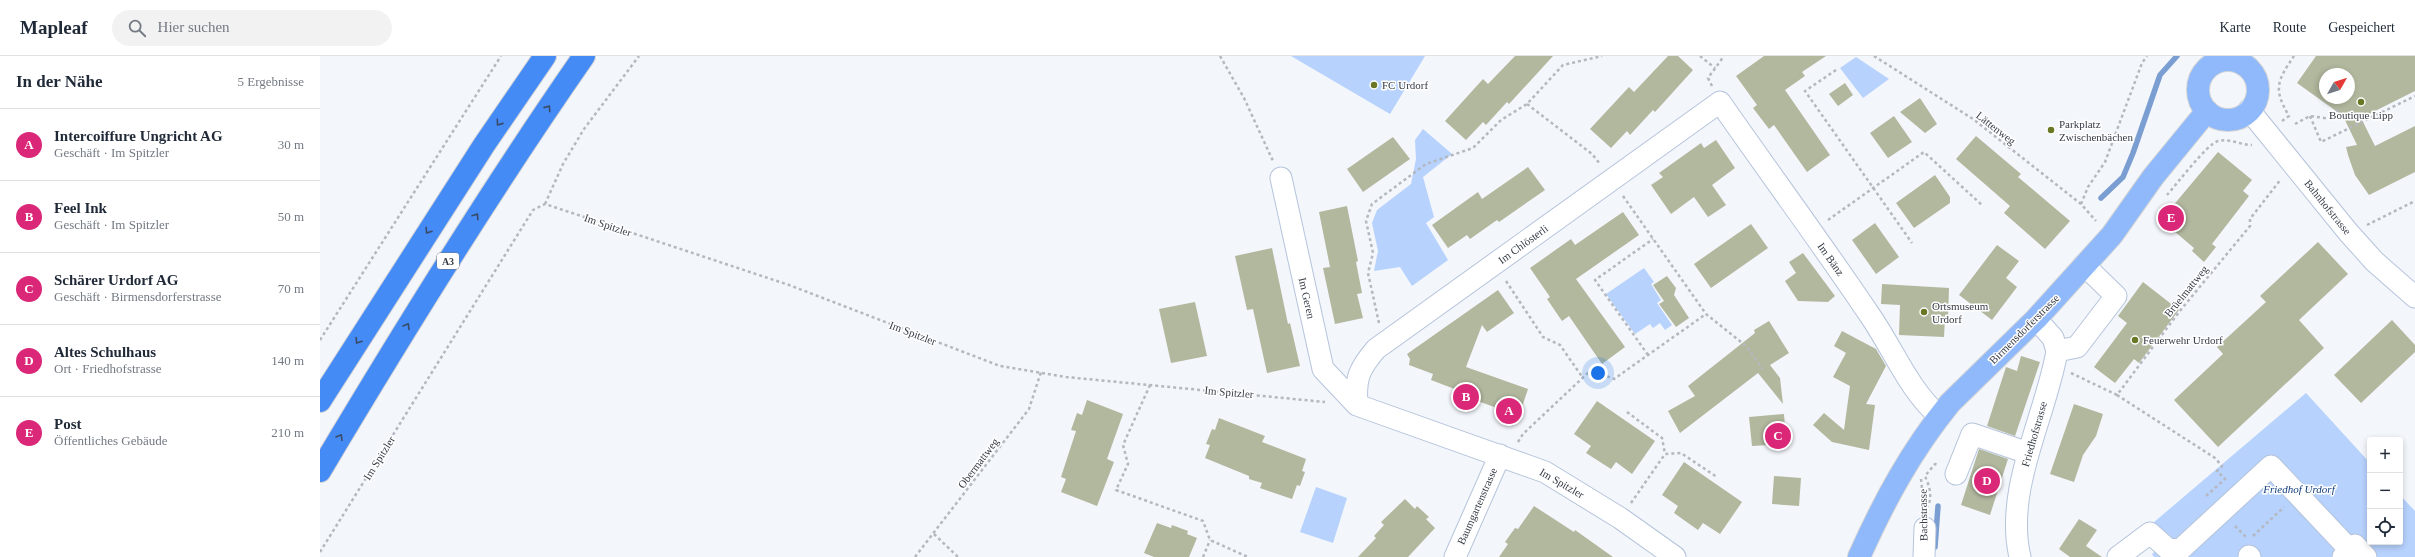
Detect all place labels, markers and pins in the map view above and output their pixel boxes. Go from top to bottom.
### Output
place label: FC Urdorf [1382,79,1428,91]
marker: FC Urdorf [1369,80,1379,90]
marker: Boutique Lipp [2356,97,2366,107]
place label: Boutique Lipp [2329,109,2393,121]
place label: Parkplatz Zwischenbächen [2059,118,2133,143]
marker: Parkplatz Zwischenbächen [2046,125,2056,135]
pin: E [2158,203,2184,233]
place label: Ortsmuseum Urdorf [1932,300,1989,325]
marker: Ortsmuseum Urdorf [1919,307,1929,317]
place label: Feuerwehr Urdorf [2143,334,2223,346]
marker: Feuerwehr Urdorf [2130,335,2140,345]
pin: B [1453,382,1479,412]
pin: A [1496,396,1522,426]
pin: C [1765,421,1791,451]
pin: D [1974,466,2000,496]

